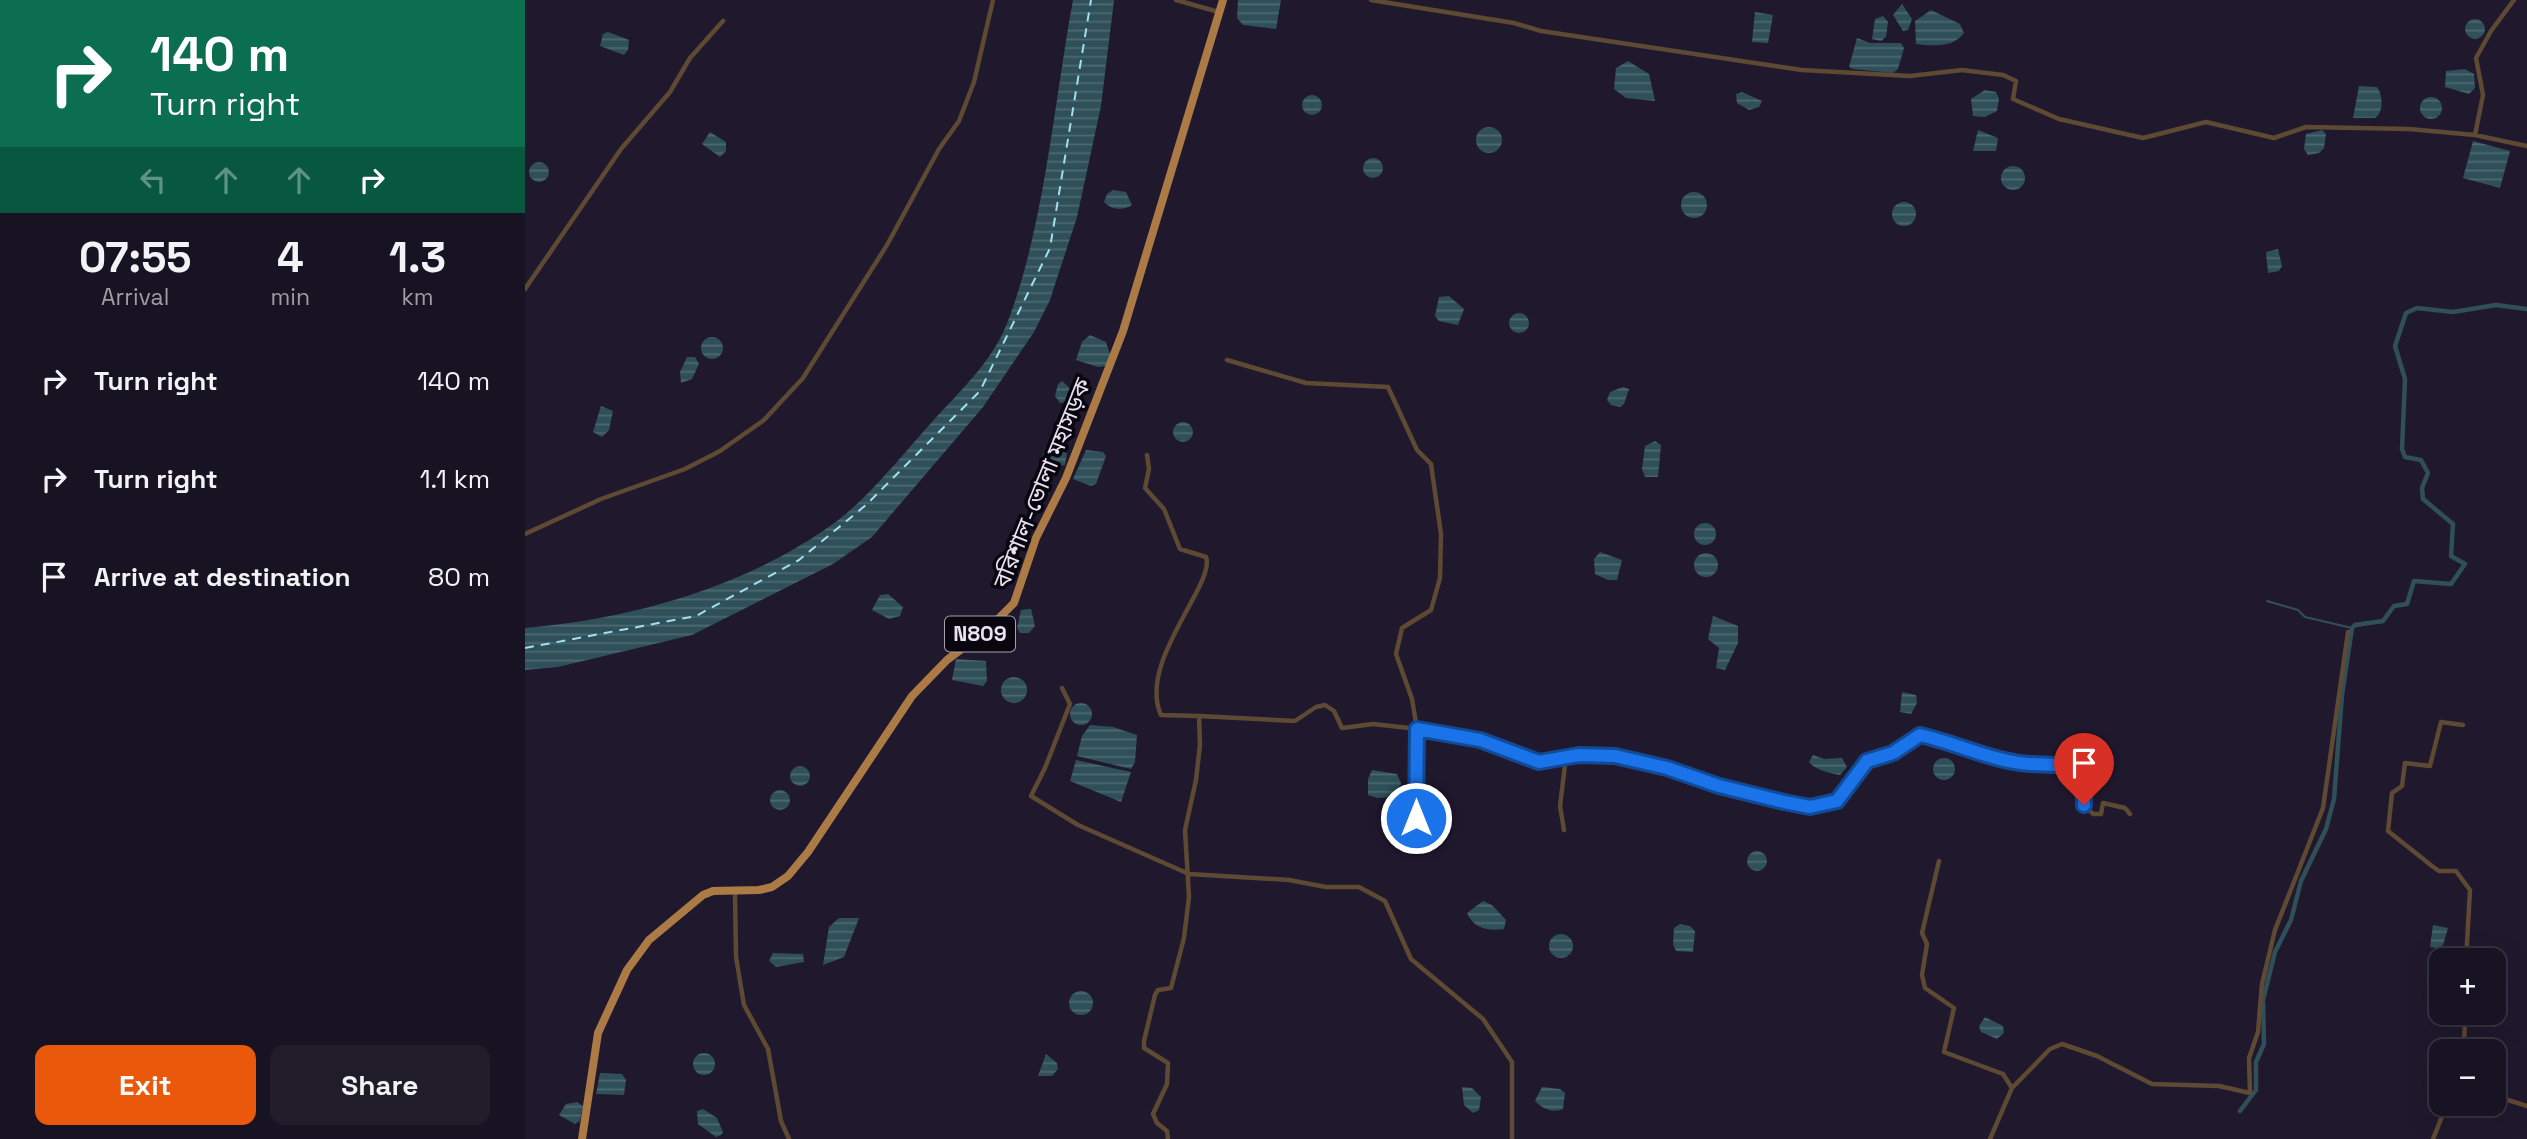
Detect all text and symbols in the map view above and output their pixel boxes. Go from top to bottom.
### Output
text: 140 m [150,23,289,85]
icon: right [35,28,126,119]
text: Turn right [150,84,300,124]
icon: left [134,161,172,199]
icon: ahead [207,161,245,199]
icon: ahead [280,161,318,199]
icon: right [353,161,391,199]
text: 07:55 [79,231,192,284]
text: 4 [277,231,304,284]
text: 1.3 [389,231,446,284]
text: Arrival [101,282,169,312]
text: min [271,282,310,312]
text: km [401,282,434,312]
icon: right [35,362,73,400]
text: Turn right [94,364,218,398]
text: 140 m [417,364,490,398]
street label: বরিশাল-ভোলা মহাসড়ক [986,373,1098,593]
icon: right [35,460,73,498]
text: Turn right [94,462,218,496]
text: 1.1 km [420,462,490,496]
icon: arrive [35,558,73,596]
text: Arrive at destination [94,560,351,594]
text: 80 m [428,560,490,594]
road number: N809 [945,616,1015,652]
pin [2054,733,2114,805]
icon: arrive [2065,744,2103,782]
position arrow [1379,781,1453,855]
map controls [2429,948,2506,1116]
button: + [2429,948,2506,1025]
button: − [2429,1039,2506,1116]
button: Exit [35,1045,256,1125]
button: Share [270,1045,490,1125]

